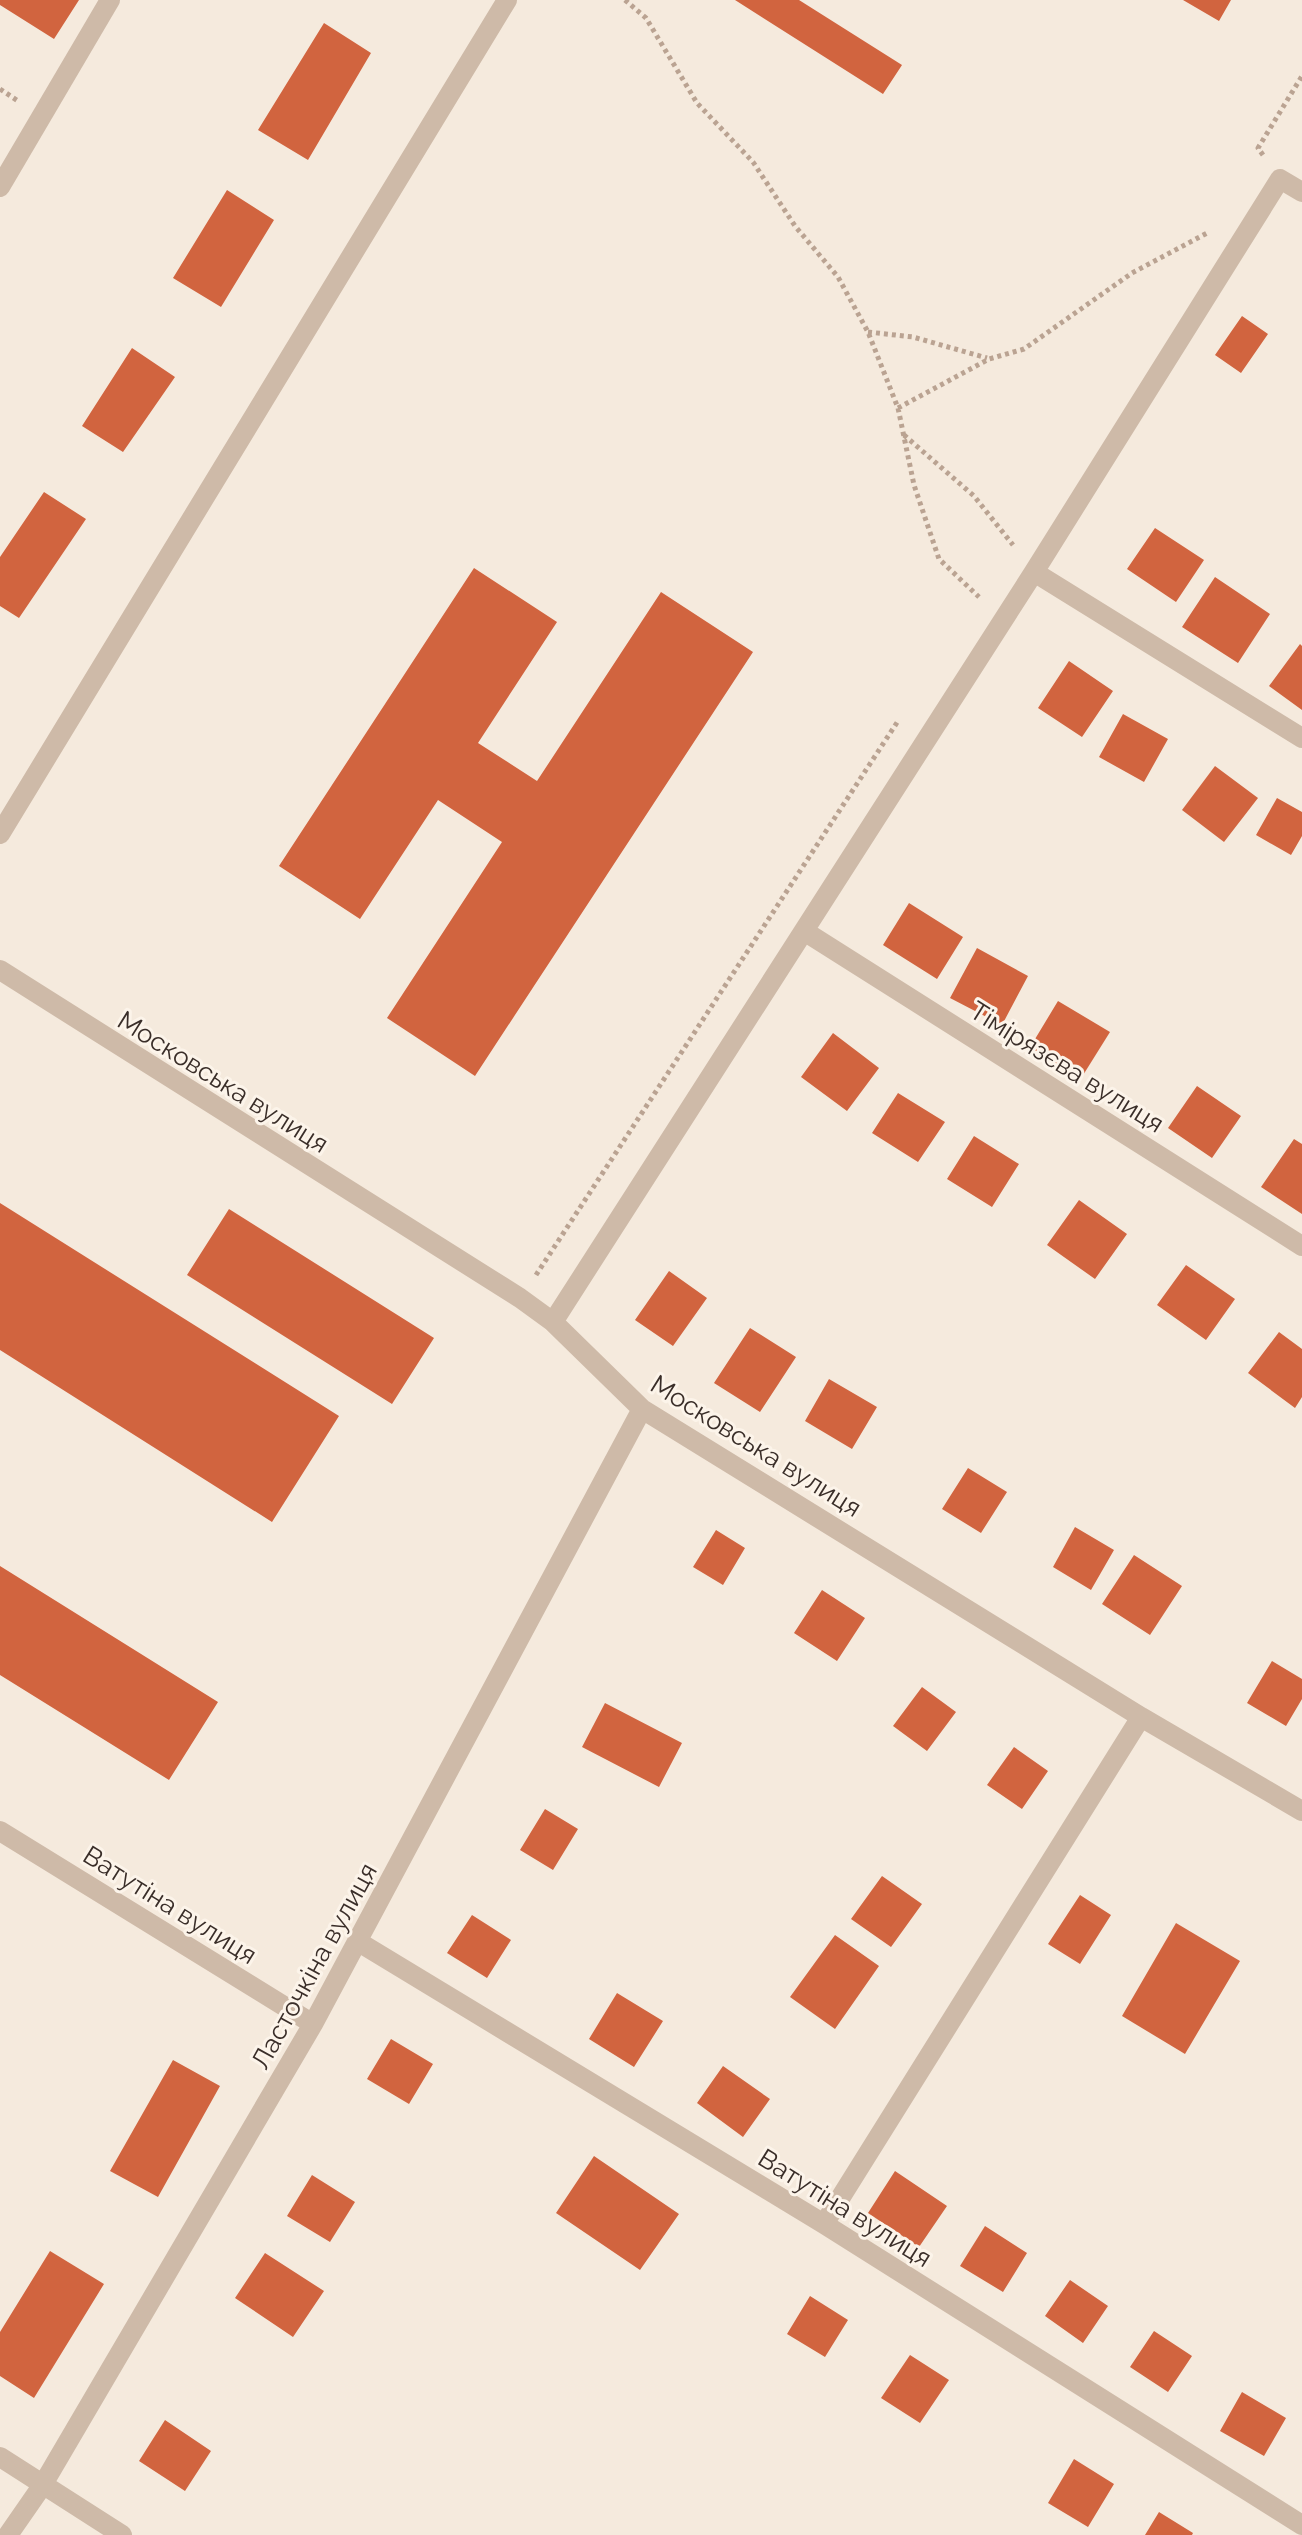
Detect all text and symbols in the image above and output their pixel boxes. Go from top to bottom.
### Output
street label: Тімірязєва вулиця [965,995,1169,1139]
street label: Московська вулиця [112,1005,334,1159]
street label: Московська вулиця [645,1369,867,1523]
street label: Ватутіна вулиця [78,1840,262,1970]
street label: Ласточкіна вулиця [245,1858,383,2074]
street label: Ватутіна вулиця [753,2143,937,2273]

